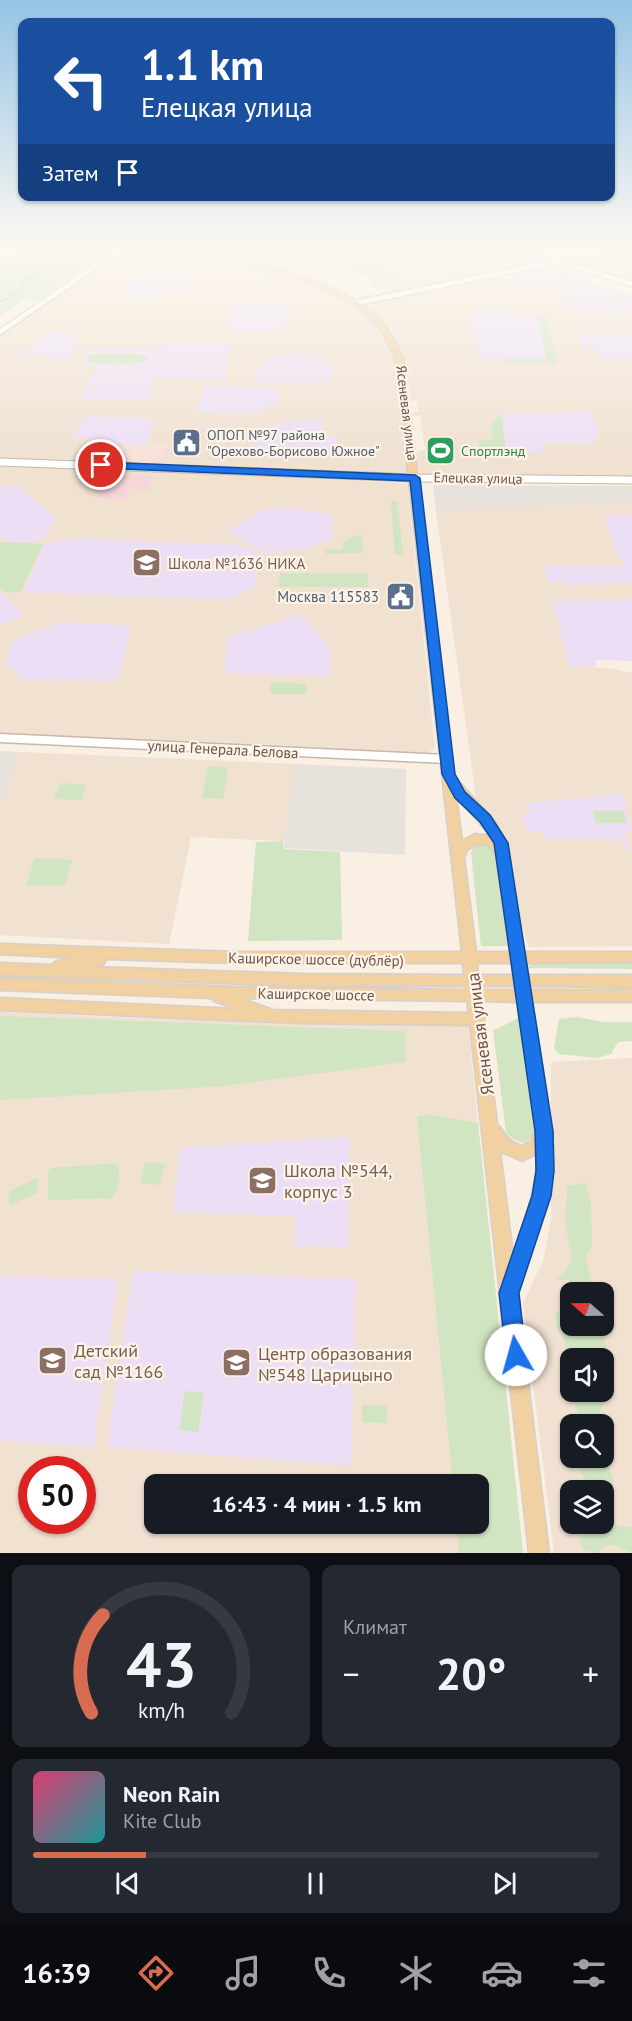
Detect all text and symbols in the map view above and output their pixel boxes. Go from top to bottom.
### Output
text: 1.1 km [141,37,264,92]
icon: left [42,42,120,120]
text: Елецкая улица [141,90,313,124]
icon: arrive [111,156,144,189]
text: Затем [42,159,99,187]
street label: Ясеневая улица [392,364,422,462]
place label: ОПОП №97 района "Орехово-Борисово Южное" [207,426,380,460]
public building icon: ОПОП №97 района "Орехово-Борисово Южное" [170,427,202,459]
sports icon: Спортлэнд [424,435,456,467]
pin [75,439,126,490]
place label: Спортлэнд [461,442,526,460]
icon: arrive [84,448,117,481]
street label: Елецкая улица [433,468,523,488]
school or university icon: Школа №1636 НИКА [131,547,163,579]
place label: Школа №1636 НИКА [168,554,306,573]
public building icon: Москва 115583 [384,580,416,612]
place label: Москва 115583 [277,587,379,606]
street label: улица Генерала Белова [147,736,299,762]
street label: Каширское шоссе (дублёр) [228,948,404,970]
street label: Ясеневая улица [461,972,499,1096]
street label: Каширское шоссе [257,983,375,1005]
place label: Школа №544, корпус 3 [284,1159,392,1203]
school or university icon: Школа №544, корпус 3 [247,1164,279,1196]
north arrow [560,1282,614,1336]
map controls [560,1282,614,1534]
position arrow [484,1323,548,1387]
place label: Детский сад №1166 [74,1339,163,1383]
place label: Центр образования №548 Царицыно [258,1342,412,1386]
school or university icon: Детский сад №1166 [37,1344,69,1376]
school or university icon: Центр образования №548 Царицыно [221,1347,253,1379]
button: sound [560,1348,614,1402]
button: search [560,1414,614,1468]
speed limit sign: 50 [18,1456,96,1534]
button: layers [560,1480,614,1534]
text: 16:43 · 4 мин · 1.5 km [211,1490,422,1518]
text: Климат [343,1614,407,1640]
text: 43 [126,1623,196,1704]
text: 20° [436,1644,506,1702]
text: − [343,1652,360,1695]
text: + [582,1652,599,1695]
text: km/h [137,1696,184,1724]
text: Neon Rain [123,1780,220,1808]
text: Kite Club [123,1808,201,1834]
icon: previous [111,1867,144,1900]
icon: pause [299,1867,332,1900]
icon: next [488,1867,521,1900]
icon: directions [135,1952,177,1994]
icon: music [222,1952,264,1994]
icon: phone [308,1952,350,1994]
icon: climate [395,1952,437,1994]
icon: car [481,1952,523,1994]
icon: filters [568,1952,610,1994]
text: 16:39 [22,1956,91,1990]

